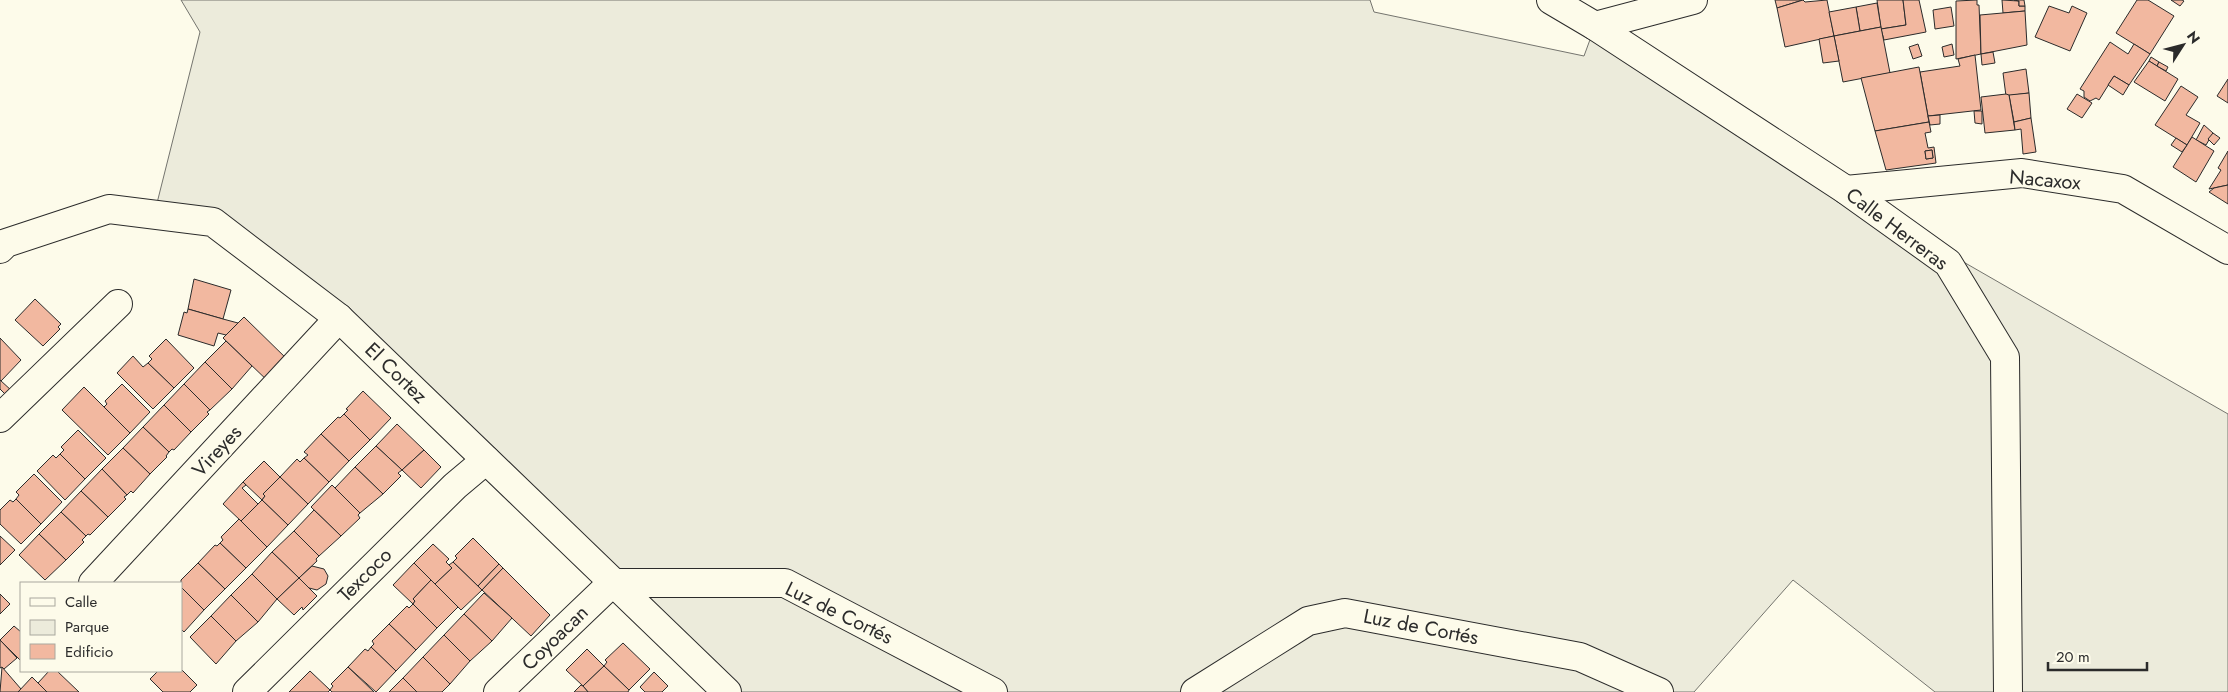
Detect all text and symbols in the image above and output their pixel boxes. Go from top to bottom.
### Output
north arrow [2158,20,2208,70]
text: N [2182,27,2205,48]
street label: Nacaxox [2008,162,2082,198]
street label: Calle Herreras [1840,181,1954,277]
street label: El Cortez [358,336,434,410]
street label: Vireyes [185,419,249,483]
street label: Texcoco [331,541,399,609]
street label: Luz de Cortés [780,574,898,652]
legend [20,582,182,672]
text: Calle [65,591,97,613]
street label: Coyoacan [515,599,595,677]
street label: Luz de Cortés [1361,602,1481,652]
text: Parque [65,616,109,638]
scale bar [2048,640,2147,672]
text: Edificio [65,641,113,663]
text: 20 m [2056,646,2090,668]

